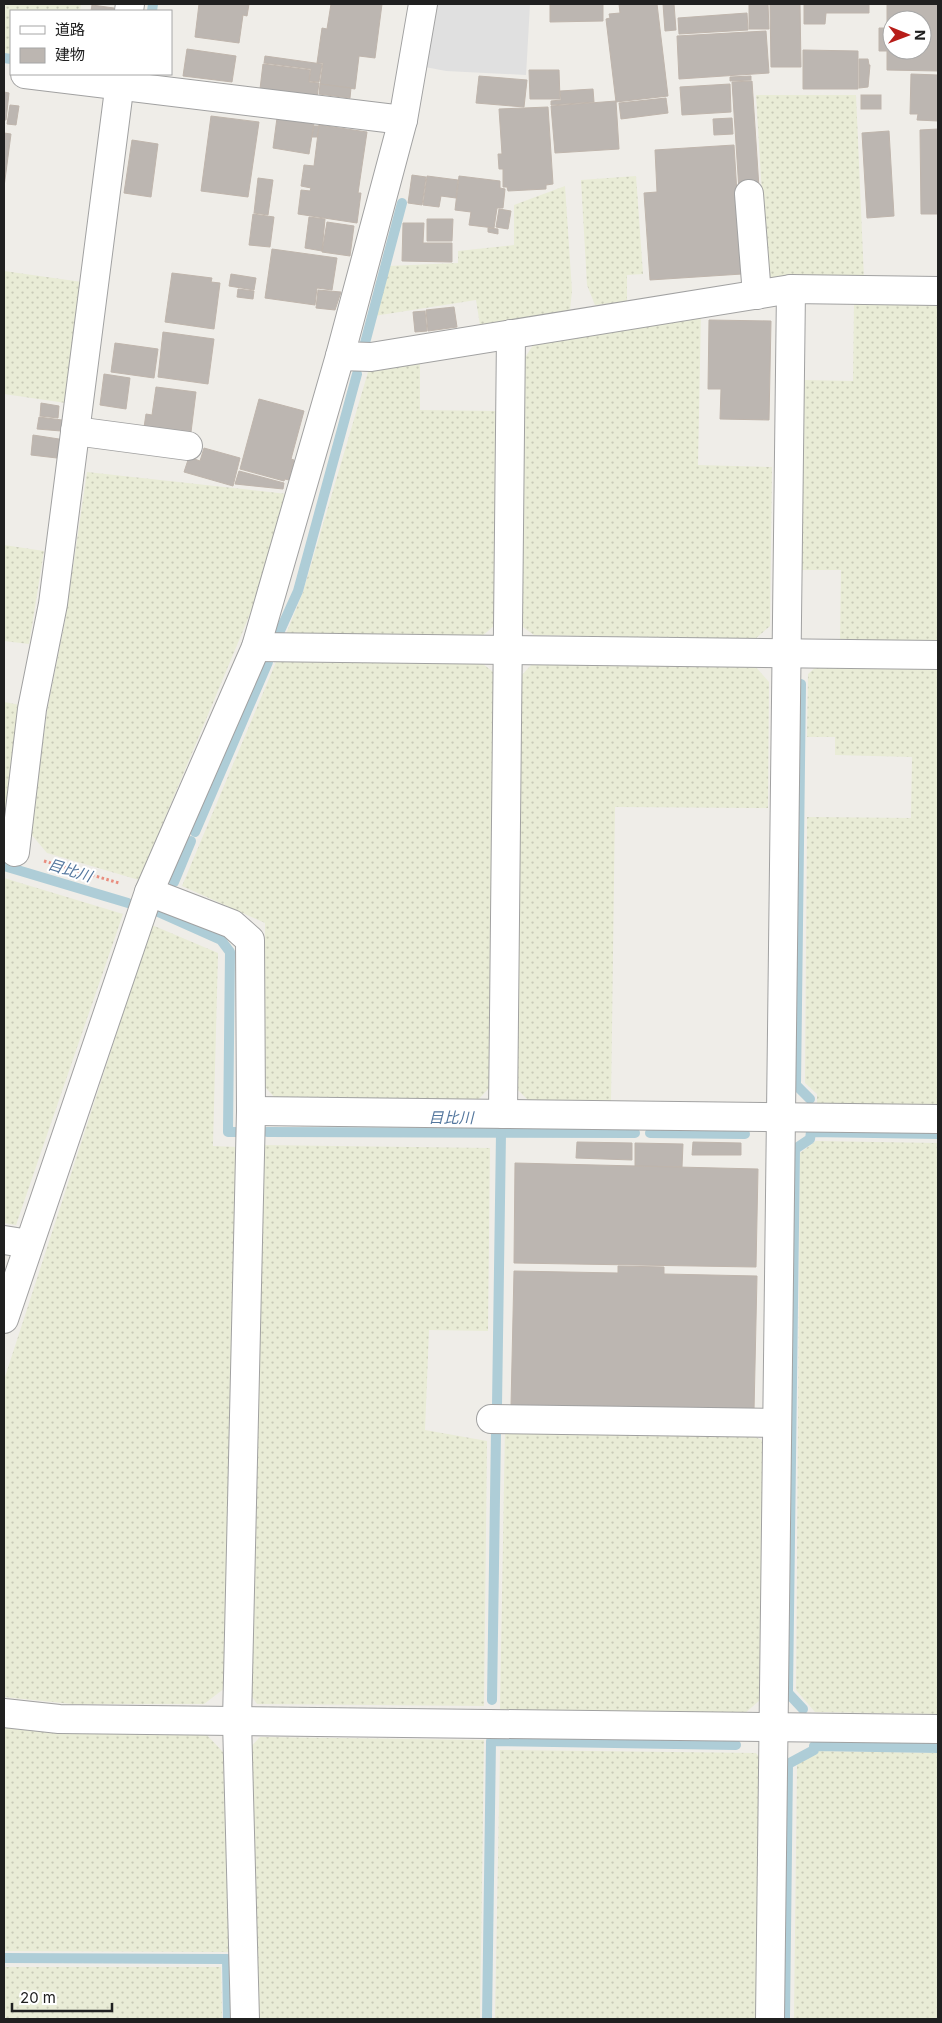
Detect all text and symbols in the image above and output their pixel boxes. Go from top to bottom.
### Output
legend [10,10,172,75]
north arrow [882,10,932,60]
text: 道路 [55,20,85,39]
text: N [912,30,929,41]
text: 建物 [55,45,85,64]
water label: 目比川 [46,854,96,886]
water label: 目比川 [428,1108,475,1127]
scale bar [12,1980,112,2012]
text: 20 m [20,1988,56,2007]

